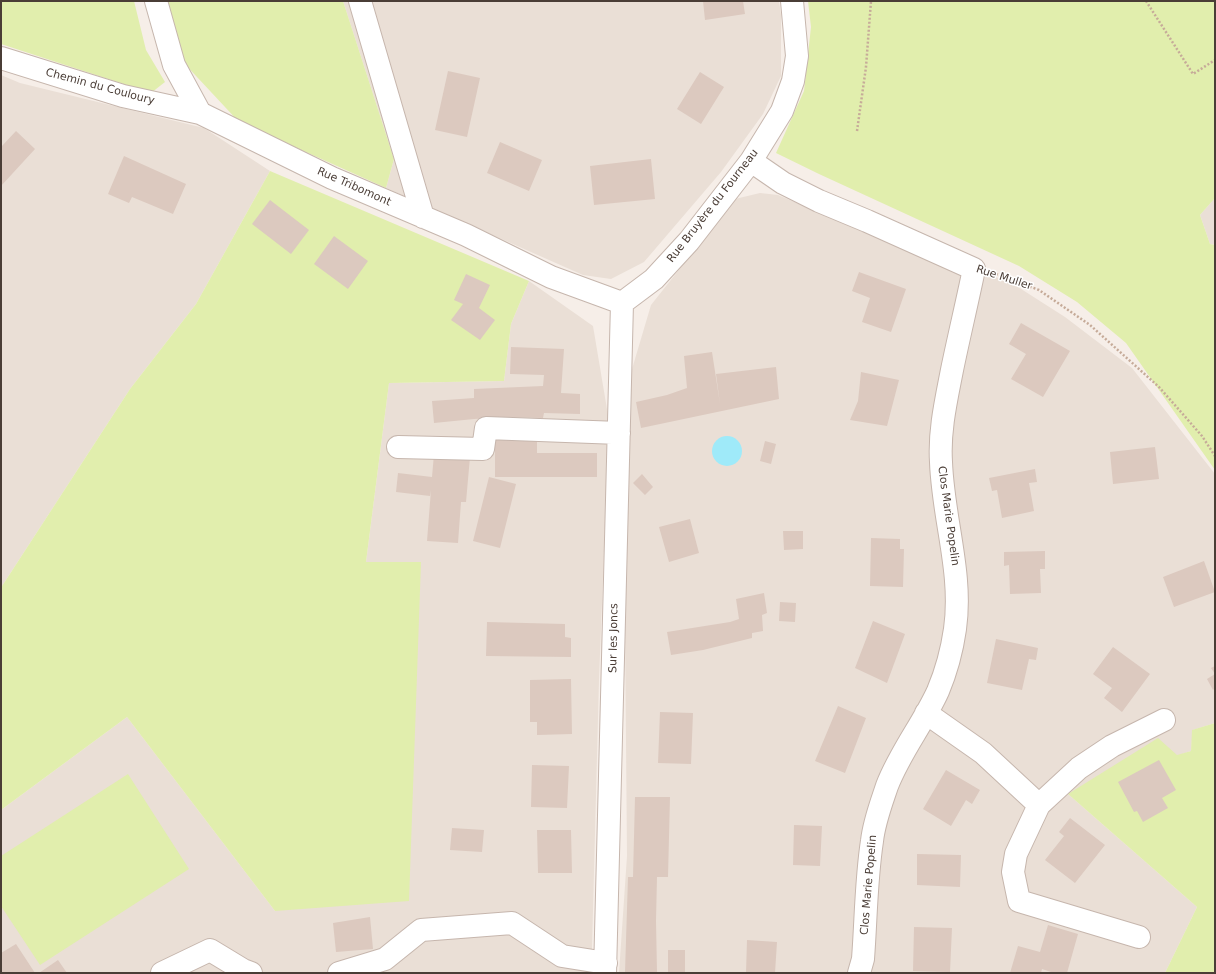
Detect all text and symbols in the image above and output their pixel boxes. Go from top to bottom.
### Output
street label: Chemin du Couloury [44,66,156,108]
street label: Rue Bruyère du Fourneau [665,147,761,265]
street label: Rue Tribomont [315,165,393,209]
street label: Rue Muller [974,263,1034,293]
street label: Clos Marie Popelin [934,465,962,567]
street label: Sur les Joncs [607,603,621,673]
street label: Clos Marie Popelin [858,834,880,936]

